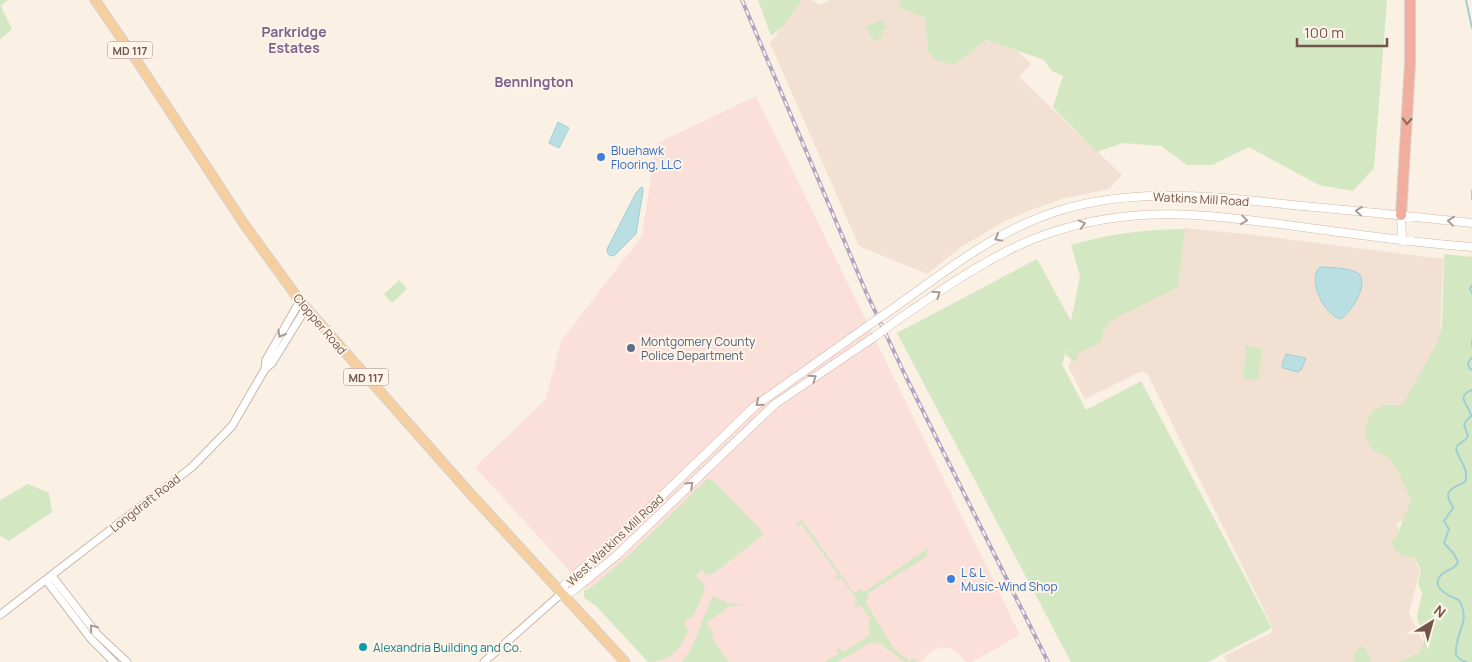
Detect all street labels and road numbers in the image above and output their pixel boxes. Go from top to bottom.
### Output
road number: MD 117 [108,42,152,58]
street label: Watkins Mill Road [1153,188,1249,210]
street label: Clopper Road [289,290,351,358]
road number: MD 117 [344,368,388,386]
street label: Longdraft Road [106,470,184,536]
street label: West Watkins Mill Road [563,490,667,590]

